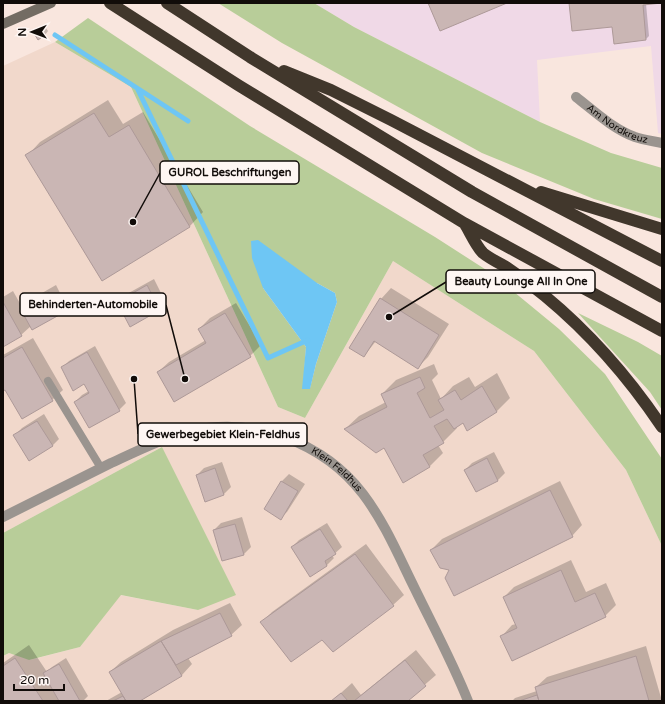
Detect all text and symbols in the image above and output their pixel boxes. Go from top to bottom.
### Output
north arrow [12,12,52,52]
text: N [16,28,29,37]
street label: Am Nordkreuz [584,102,649,146]
callout: GUROL Beschriftungen [160,161,299,184]
text: GUROL Beschriftungen [169,166,292,180]
callout: Beauty Lounge All In One [446,270,595,293]
text: Beauty Lounge All In One [455,275,588,289]
callout: Behinderten-Automobile [20,293,166,316]
text: Behinderten-Automobile [28,298,159,311]
callout: Gewerbegebiet Klein-Feldhus [138,423,307,446]
text: Gewerbegebiet Klein-Feldhus [146,428,301,442]
street label: Klein Feldhus [309,445,365,494]
scale bar [14,666,64,692]
text: 20 m [20,673,49,687]

